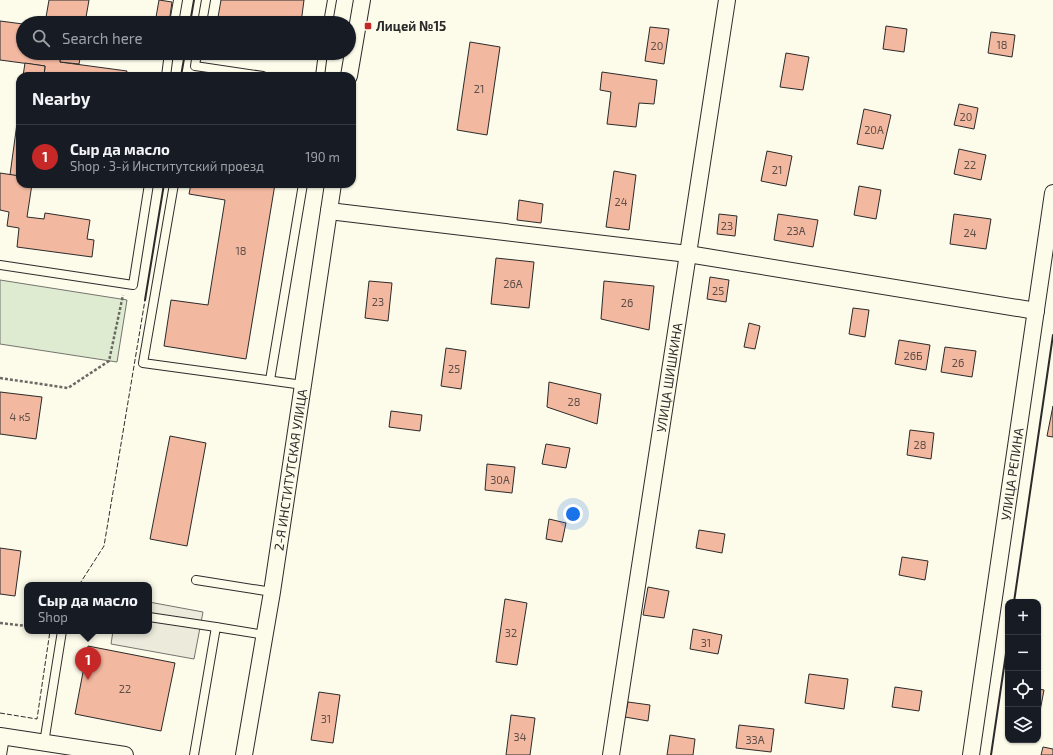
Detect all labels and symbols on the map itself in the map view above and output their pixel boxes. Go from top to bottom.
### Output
place label: Лицей №15 [376,18,446,34]
marker: Лицей №15 [363,21,373,31]
house number: 18 [996,38,1008,51]
house number: 20 [651,39,663,52]
house number: 21 [474,82,484,95]
house number: 20 [960,110,972,123]
house number: 20А [864,123,884,136]
house number: 22 [964,158,976,171]
house number: 21 [772,163,782,176]
house number: 24 [615,195,628,208]
house number: 23 [721,219,733,232]
house number: 23А [786,224,806,237]
house number: 24 [964,226,977,239]
house number: 18 [235,244,247,257]
house number: 26А [503,277,523,290]
house number: 25 [712,284,724,297]
house number: 23 [372,295,384,308]
house number: 26 [621,296,633,309]
street label: УЛИЦА ШИШКИНА [653,321,685,433]
house number: 26Б [903,349,923,362]
house number: 26 [952,356,964,369]
house number: 25 [448,362,460,375]
street label: 2-Я ИНСТИТУТСКАЯ УЛИЦА [270,388,310,552]
house number: 28 [568,395,580,408]
house number: 4 к5 [9,410,31,423]
street label: УЛИЦА РЕПИНА [997,427,1027,521]
house number: 28 [914,438,926,451]
house number: 30А [490,473,510,486]
your location [563,504,583,524]
house number: 32 [505,626,517,639]
house number: 31 [701,636,711,649]
pin: 1 [75,647,101,680]
house number: 22 [119,682,131,695]
house number: 31 [321,712,331,725]
house number: 34 [514,730,527,743]
house number: 33А [745,733,765,746]

